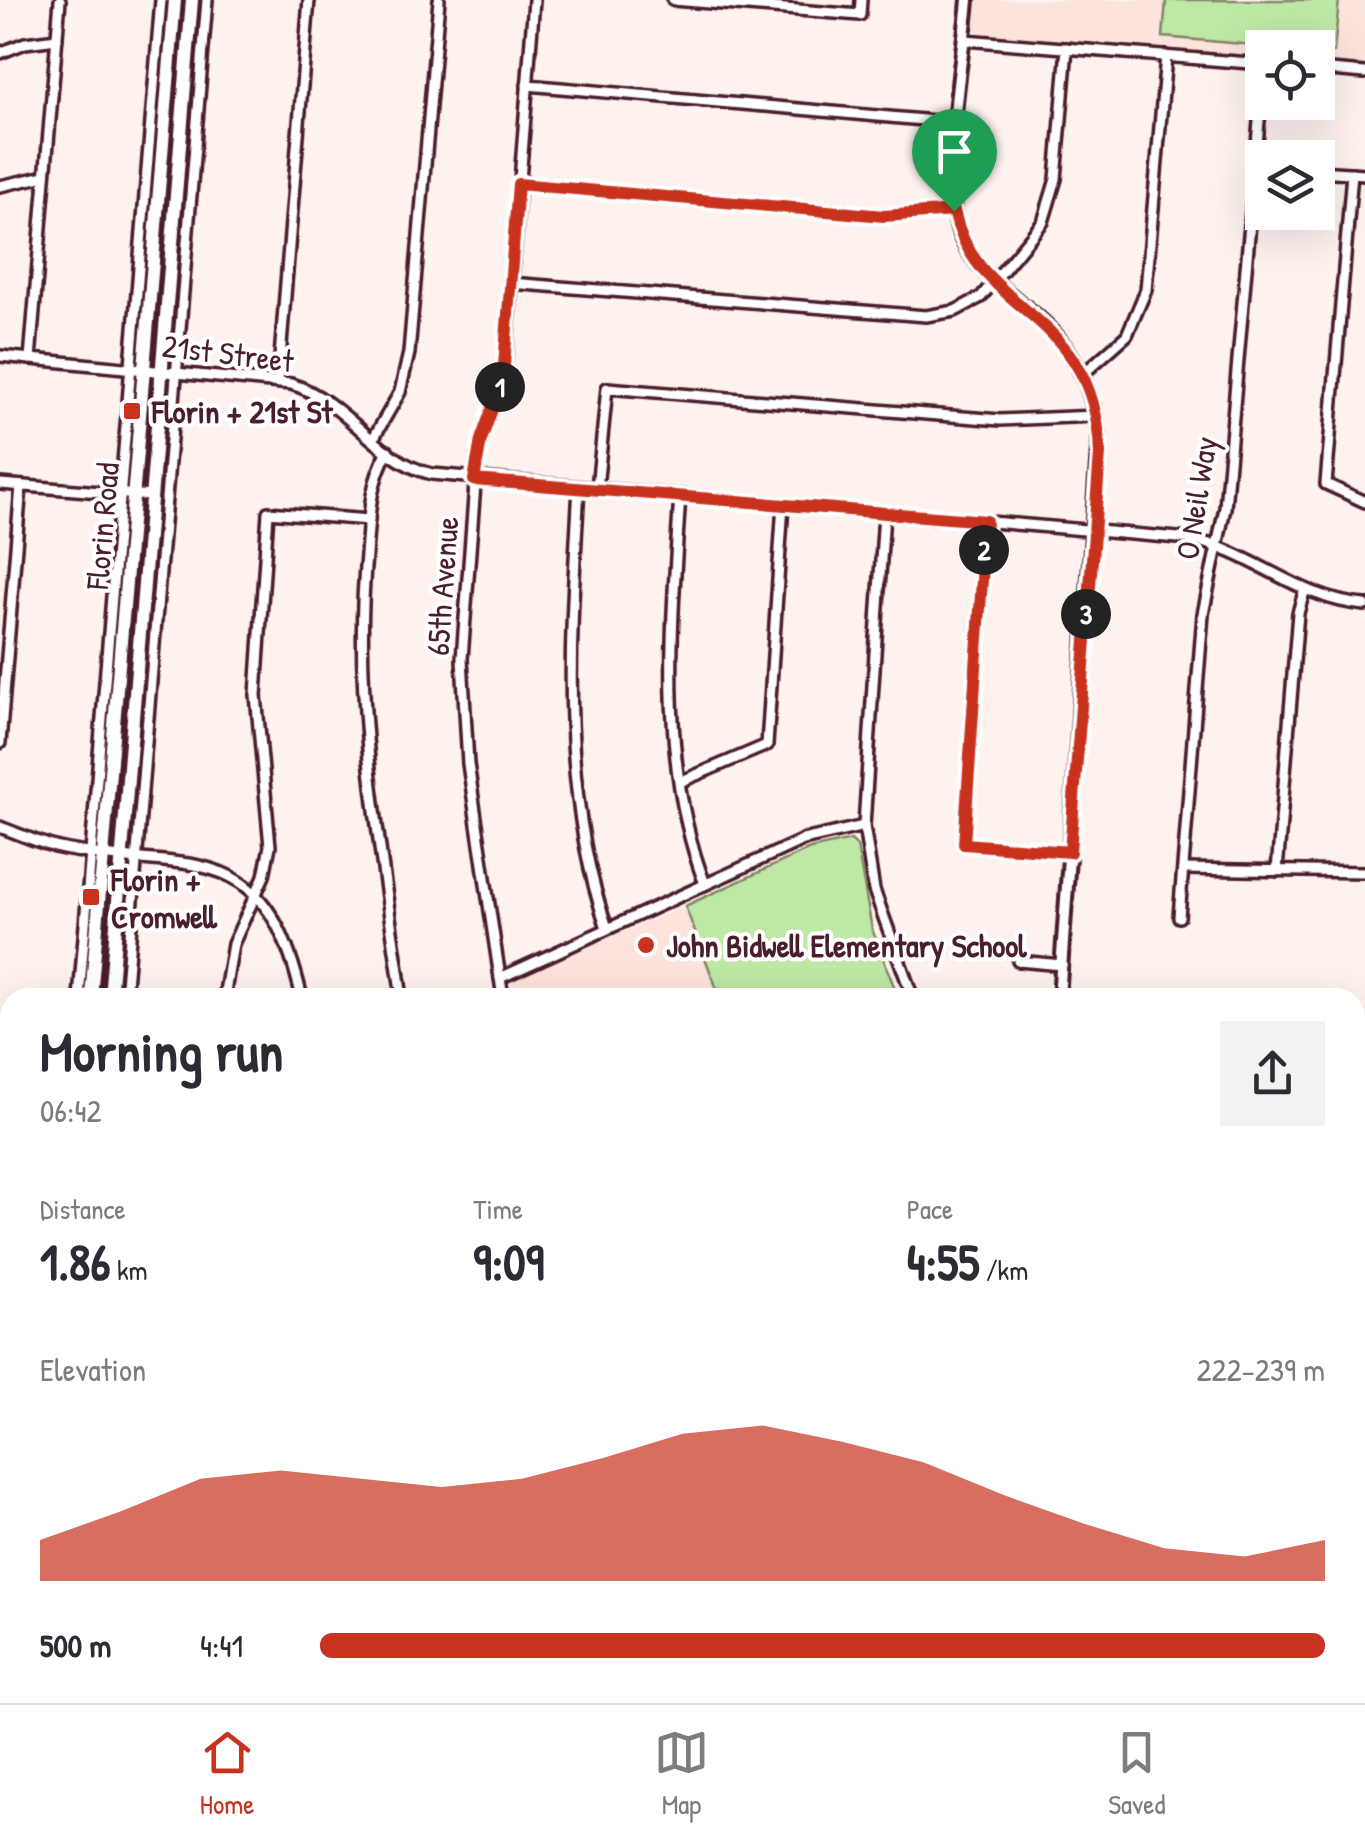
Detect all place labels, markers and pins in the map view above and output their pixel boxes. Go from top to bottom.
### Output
pin [912,109,997,212]
pin: 1 [475,362,525,412]
place label: Florin + 21st St [151,390,333,433]
marker: Florin + 21st St [121,400,143,422]
pin: 2 [959,525,1009,575]
pin: 3 [1061,589,1111,639]
place label: Florin + Cromwell [110,858,218,938]
marker: Florin + Cromwell [80,886,102,908]
place label: John Bidwell Elementary School [666,924,1028,968]
marker: John Bidwell Elementary School [635,934,657,956]

